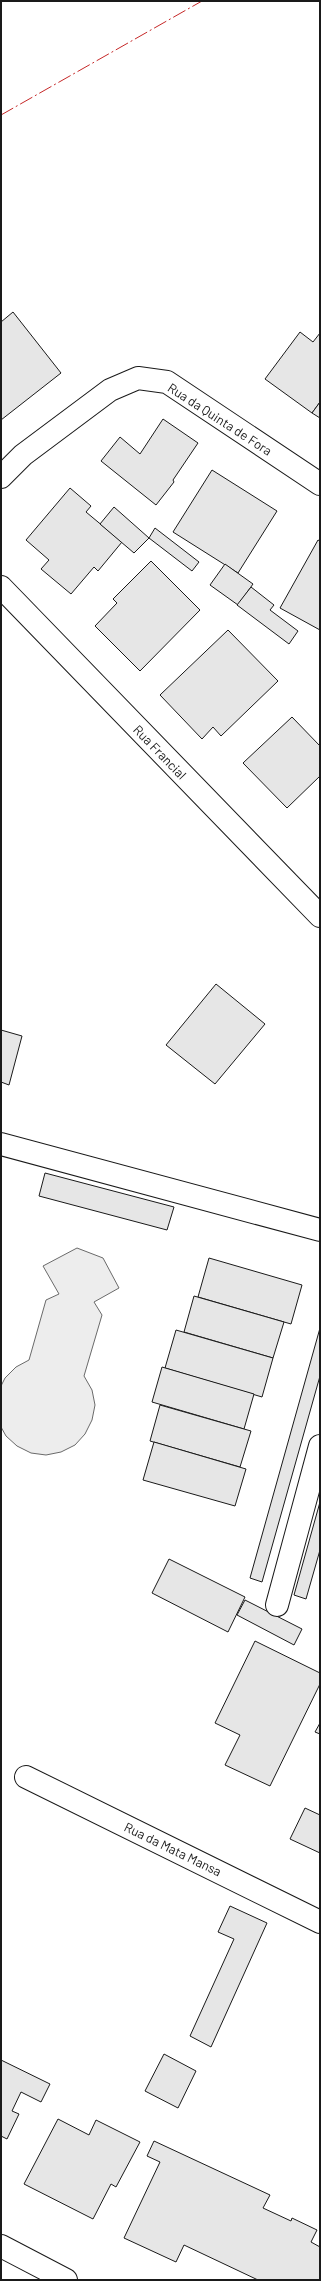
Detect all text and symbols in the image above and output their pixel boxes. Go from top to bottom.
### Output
street label: Rua da Quinta de Fora [165,379,275,459]
street label: Rua Francial [130,721,190,783]
street label: Rua da Mata Mansa [122,1819,224,1879]

